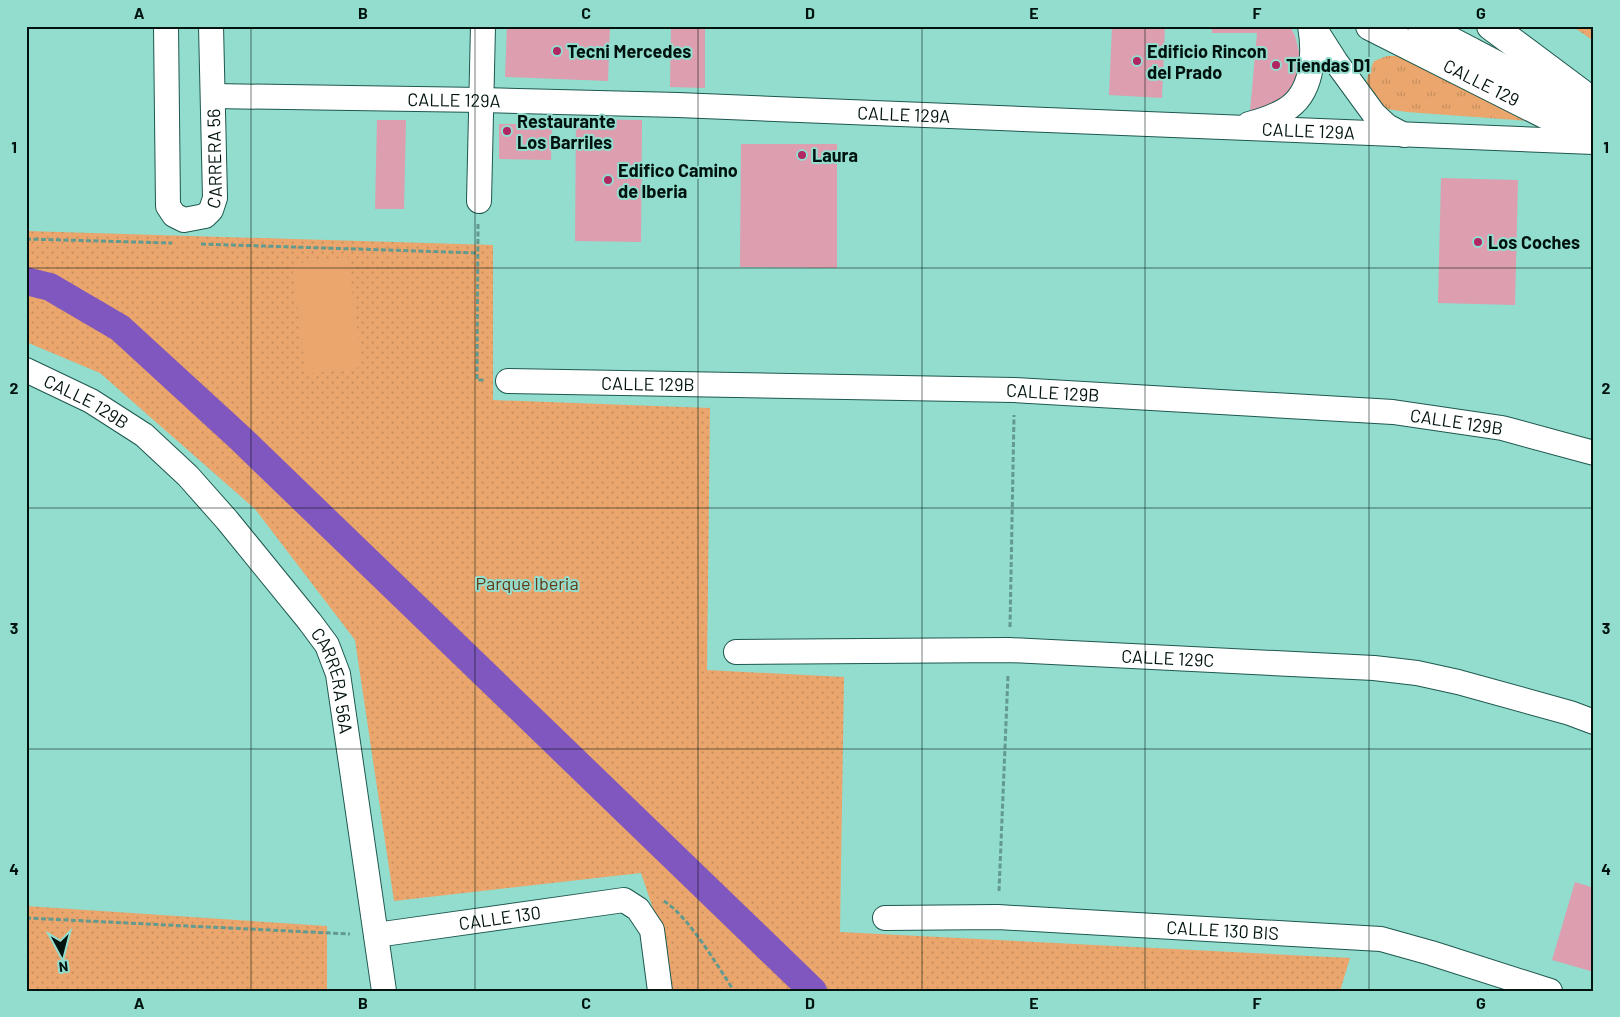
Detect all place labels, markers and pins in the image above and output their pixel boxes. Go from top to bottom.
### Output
place label: Tecni Mercedes [567,40,691,62]
place label: Edificio Rincon del Prado [1147,40,1267,83]
marker: Tecni Mercedes [551,45,563,57]
place label: Tiendas D1 [1286,54,1370,76]
marker: Edificio Rincon del Prado [1131,55,1143,67]
marker: Tiendas D1 [1270,59,1282,71]
place label: Restaurante Los Barriles [517,110,616,153]
marker: Restaurante Los Barriles [501,125,513,137]
place label: Laura [812,144,858,166]
marker: Laura [796,149,808,161]
place label: Edifico Camino de Iberia [618,159,738,202]
marker: Edifico Camino de Iberia [602,174,614,186]
place label: Los Coches [1488,231,1580,253]
marker: Los Coches [1472,236,1484,248]

